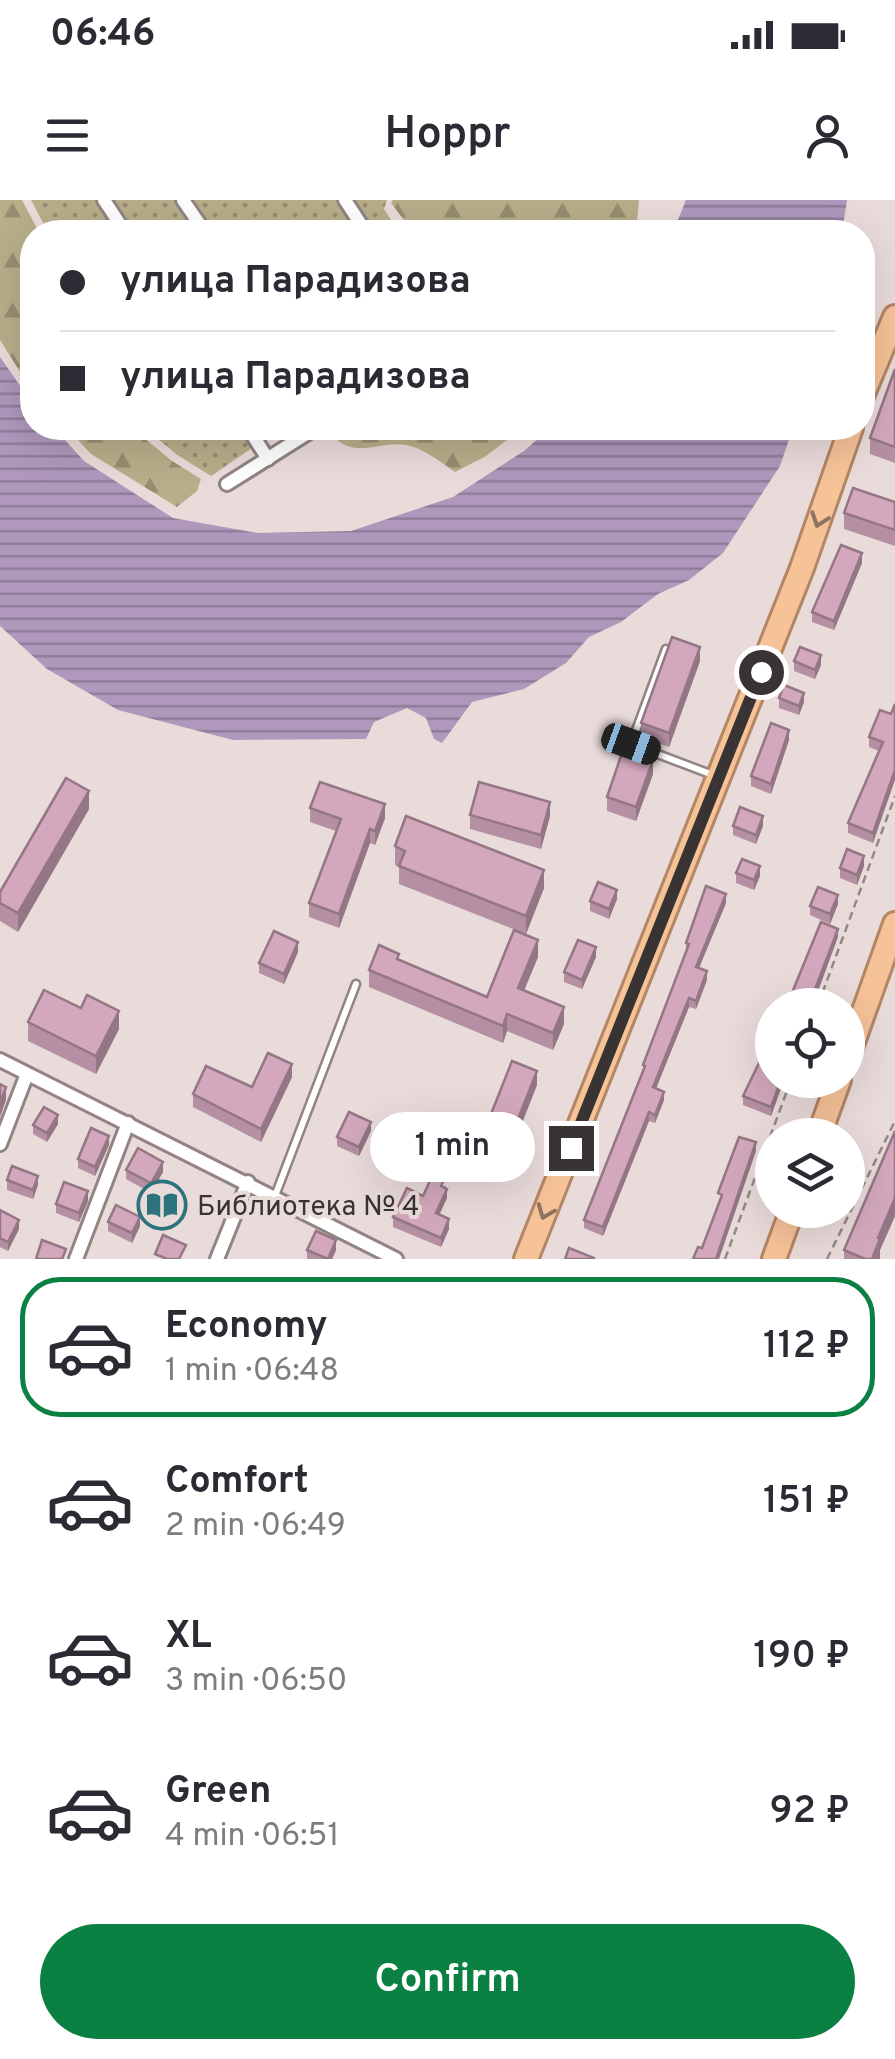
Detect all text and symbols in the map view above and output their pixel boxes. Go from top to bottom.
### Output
text: 06:46 [50,11,155,60]
text: Hoppr [384,107,511,164]
icon: menu [40,108,95,163]
icon: person [800,108,855,163]
text: улица Парадизова [120,258,471,307]
text: улица Парадизова [120,354,471,403]
one-way arrow [810,510,831,527]
route start [739,650,784,695]
car [598,720,664,768]
map controls [755,988,865,1228]
button: locate [755,988,865,1098]
callout: 1 min [371,1113,536,1183]
button: layers [755,1118,865,1228]
route end [549,1126,594,1171]
text: 1 min [415,1127,490,1167]
library icon: Библиотека № 4 [136,1179,188,1231]
place label: Библиотека № 4 [197,1190,419,1226]
one-way arrow [536,1202,556,1220]
icon: car [45,1302,135,1392]
text: Economy [165,1303,327,1352]
text: 112 ₽ [763,1323,850,1372]
text: 1 min · 06:48 [165,1352,339,1392]
icon: car [45,1457,135,1547]
text: Comfort [165,1458,309,1507]
text: 151 ₽ [763,1478,850,1527]
text: 2 min · 06:49 [165,1507,346,1547]
icon: car [45,1612,135,1702]
text: XL [165,1613,212,1662]
text: 190 ₽ [753,1633,850,1682]
text: 3 min · 06:50 [165,1662,347,1702]
icon: car [45,1767,135,1857]
text: Green [165,1768,271,1817]
text: 92 ₽ [770,1788,850,1837]
text: 4 min · 06:51 [165,1817,339,1857]
button: Confirm [40,1924,855,2039]

